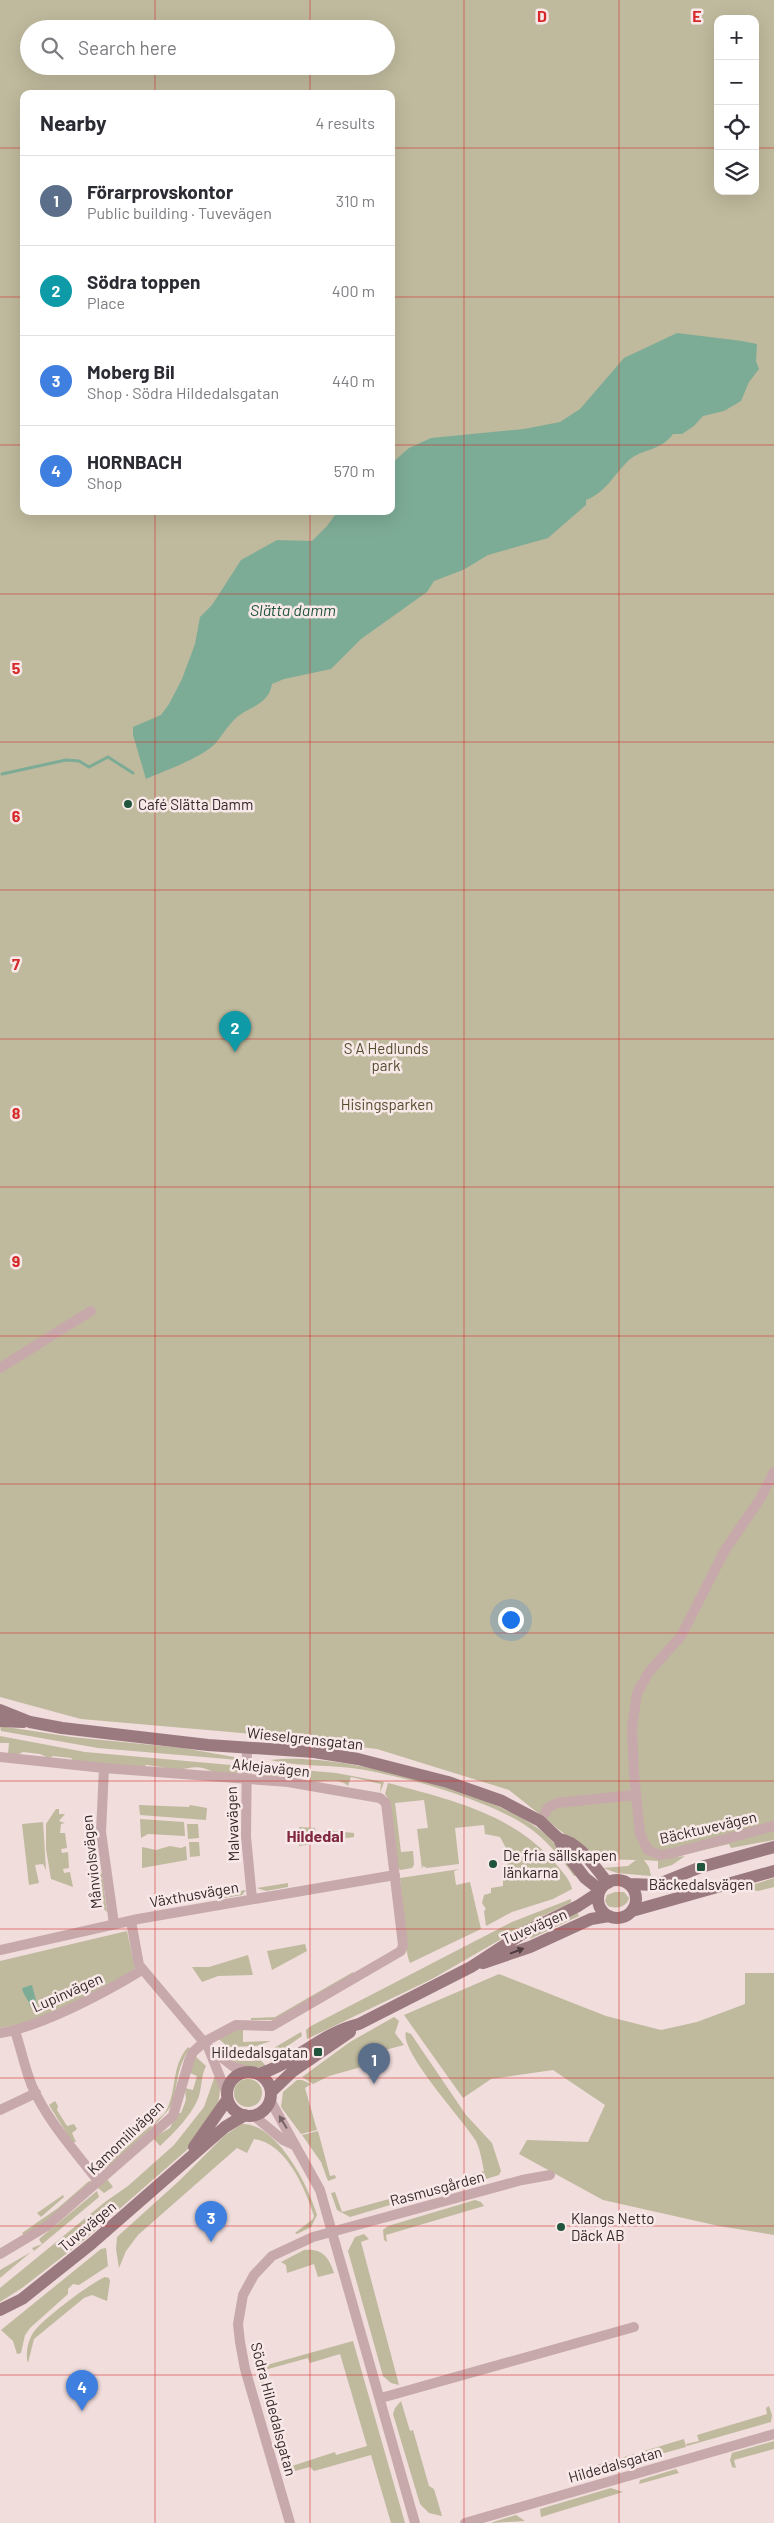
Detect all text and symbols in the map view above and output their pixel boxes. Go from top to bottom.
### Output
text: D [537,6,547,25]
text: E [692,6,702,25]
map controls [714,15,759,195]
button: + [714,15,759,60]
search box [20,20,395,75]
icon: search [38,34,66,62]
text: Search here [78,36,177,59]
button: − [714,60,759,105]
button: locate [714,105,759,150]
text: Nearby [40,110,106,135]
text: 4 results [315,113,375,132]
button: layers [714,150,759,195]
text: Förarprovskontor [87,180,233,203]
text: 1 [53,191,59,210]
text: 310 m [336,191,375,210]
text: Public building · Tuvevägen [87,203,272,222]
text: Södra toppen [87,270,200,293]
text: 2 [52,281,60,300]
text: 400 m [332,281,375,300]
text: Place [87,293,125,312]
text: Moberg Bil [87,360,175,383]
text: 3 [52,371,60,390]
text: 440 m [332,371,375,390]
text: Shop · Södra Hildedalsgatan [87,383,279,402]
text: HORNBACH [87,450,182,473]
text: 4 [51,461,61,480]
text: 570 m [334,461,375,480]
text: Shop [87,473,122,492]
water label: Slätta damm [250,600,336,619]
text: 5 [12,658,21,677]
place label: Café Slätta Damm [138,795,253,813]
marker: Café Slätta Damm [122,798,134,810]
text: 6 [12,806,21,825]
text: 7 [12,954,20,973]
pin: 2 [219,1011,251,1052]
park label: S A Hedlunds park [344,1039,428,1074]
park label: Hisingsparken [341,1095,433,1113]
text: 8 [12,1103,21,1122]
text: 9 [12,1251,20,1270]
your location [498,1607,524,1633]
street label: Wieselgrensgatan [246,1723,364,1753]
street label: Aklejavägen [231,1754,311,1780]
street label: Malvavägen [222,1786,242,1862]
street label: Bäcktuvevägen [658,1807,758,1847]
street label: Månviolsvägen [77,1814,105,1910]
district label: Hildedal [286,1826,344,1845]
place label: De fria sällskapen länkarna [503,1846,617,1881]
marker: De fria sällskapen länkarna [487,1858,499,1870]
marker: Bäckedalsvägen [695,1861,707,1873]
place label: Bäckedalsvägen [649,1875,753,1893]
street label: Växthusvägen [148,1877,240,1911]
street label: Tuvevägen [499,1904,569,1948]
one-way arrow [510,1947,525,1955]
street label: Lupinvägen [29,1968,105,2016]
place label: Hildedalsgatan [211,2043,308,2061]
pin: 1 [358,2043,390,2084]
marker: Hildedalsgatan [312,2046,324,2058]
street label: Kamomillvägen [83,2096,167,2178]
one-way arrow [279,2115,288,2128]
street label: Rasmusgården [388,2167,486,2209]
street label: Tuvevägen [55,2197,119,2255]
pin: 3 [195,2201,227,2242]
place label: Klangs Netto Däck AB [571,2209,654,2244]
marker: Klangs Netto Däck AB [555,2221,567,2233]
street label: Södra Hildedalsgatan [247,2340,301,2478]
pin: 4 [66,2370,98,2411]
street label: Hildedalsgatan [566,2442,664,2486]

